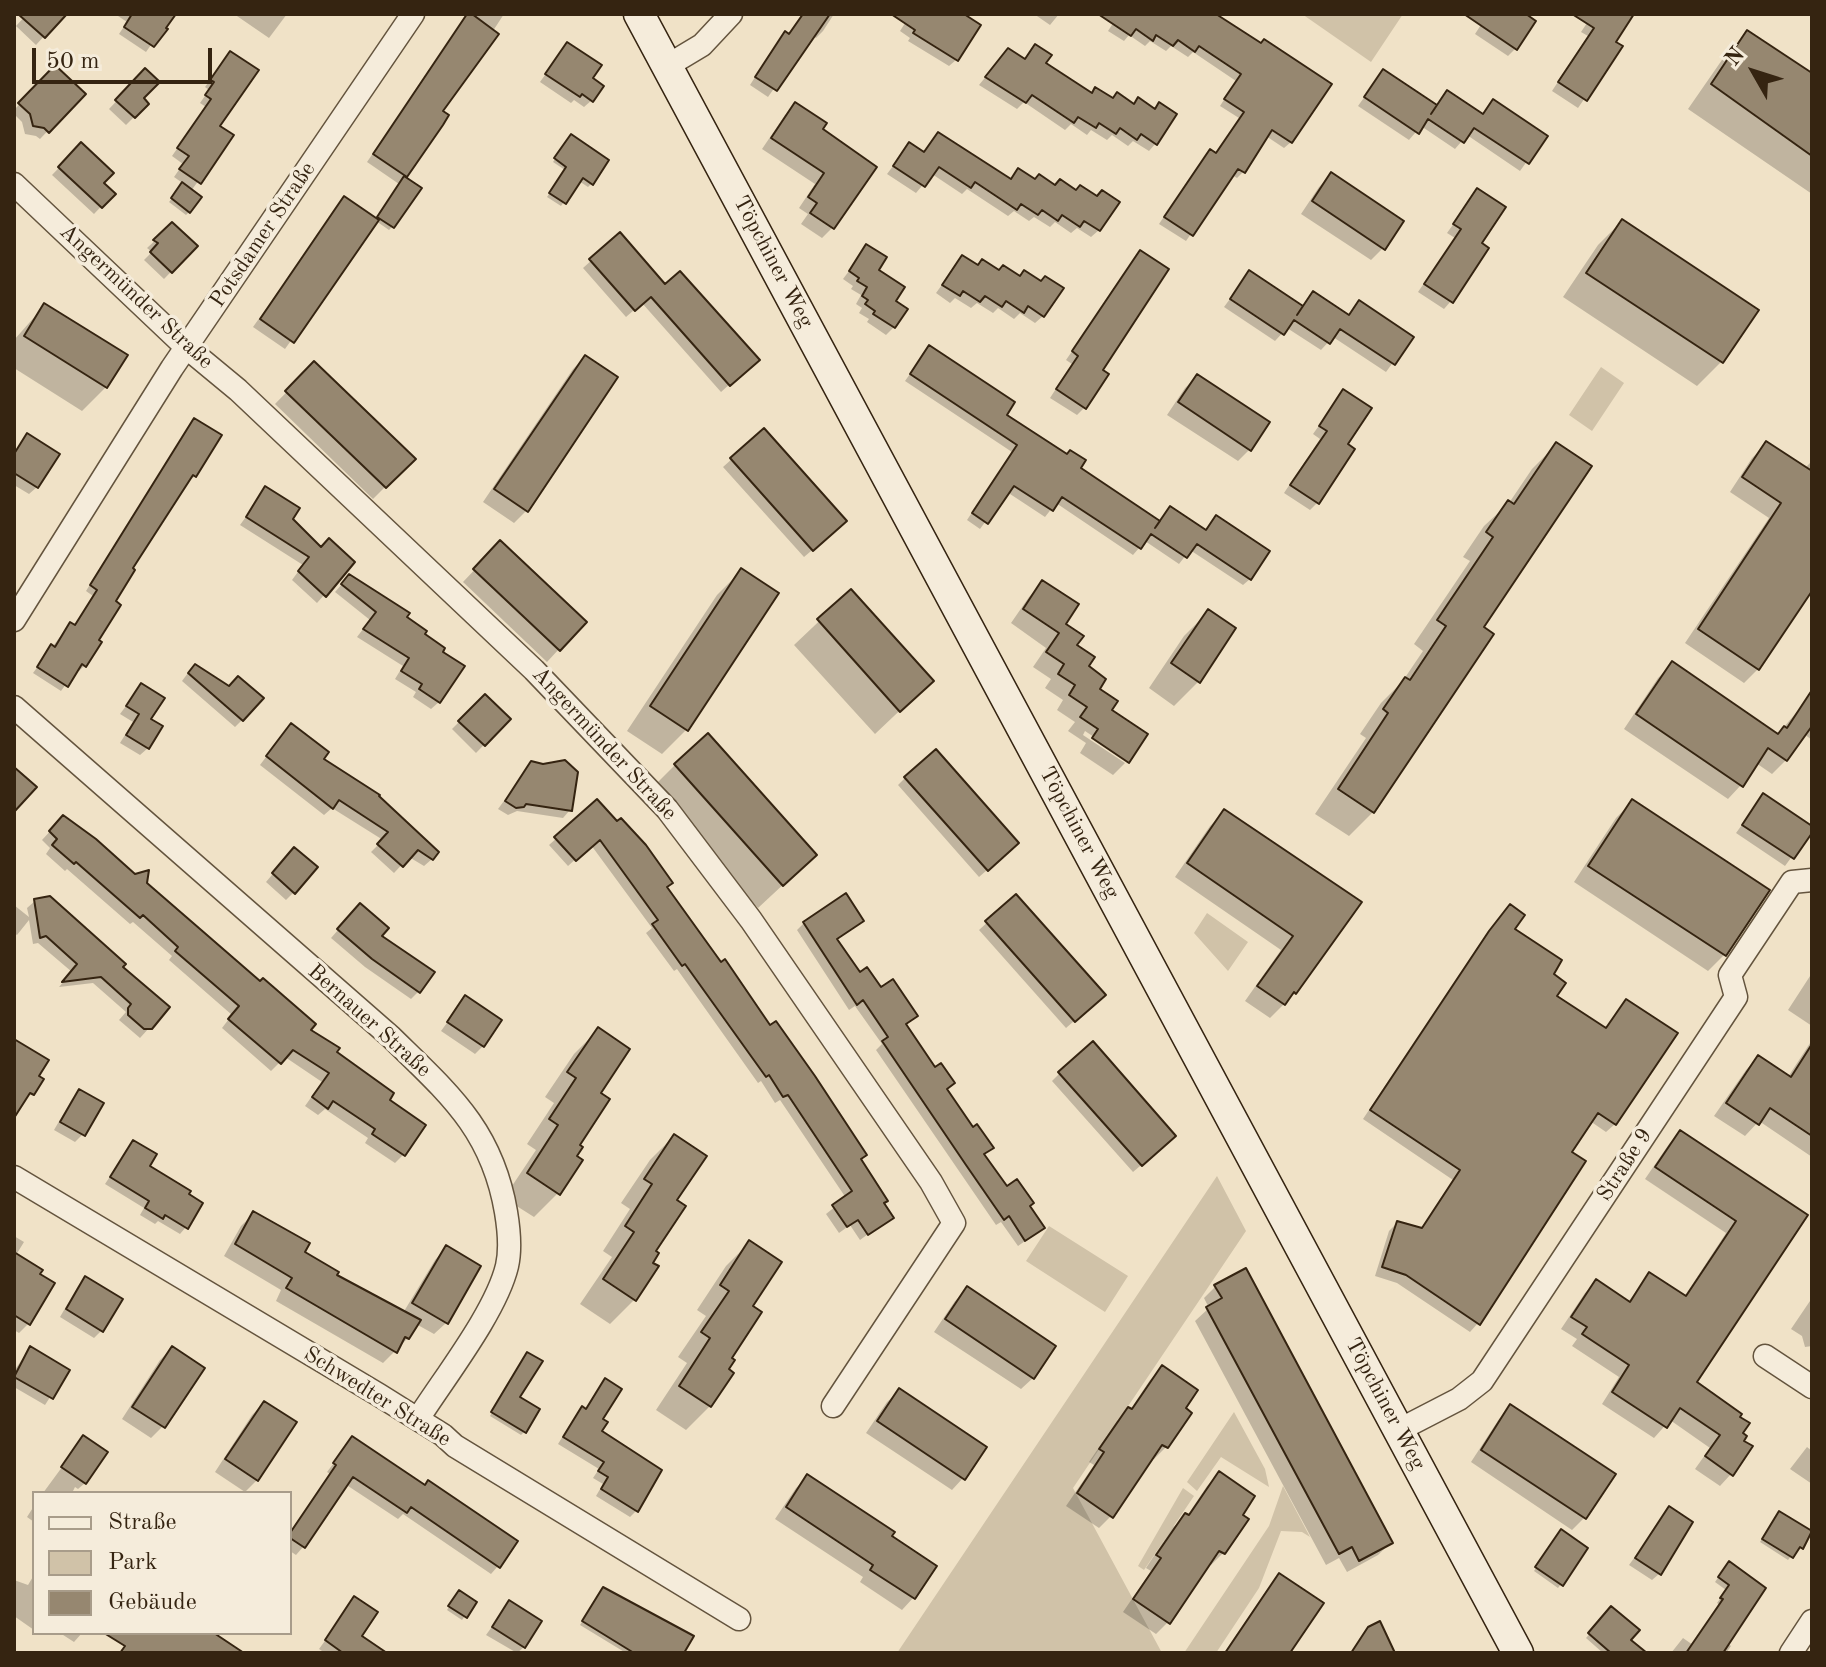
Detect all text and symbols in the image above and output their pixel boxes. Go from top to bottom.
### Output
scale bar [36,32,216,82]
north arrow [1714,32,1794,112]
text: N [1722,43,1749,70]
text: 50 m [46,50,100,74]
street label: Potsdamer Straße [205,157,321,313]
street label: Töpchiner Weg [727,191,819,333]
street label: Angermünder Straße [54,219,218,375]
street label: Angermünder Straße [526,662,682,826]
street label: Töpchiner Weg [1033,762,1125,904]
street label: Bernauer Straße [302,959,436,1083]
street label: Straße 9 [1592,1123,1658,1207]
street label: Töpchiner Weg [1339,1333,1431,1475]
street label: Schwedter Straße [298,1341,456,1453]
legend [32,1491,292,1635]
text: Straße [108,1511,177,1535]
text: Park [108,1551,157,1575]
text: Gebäude [108,1591,197,1615]

